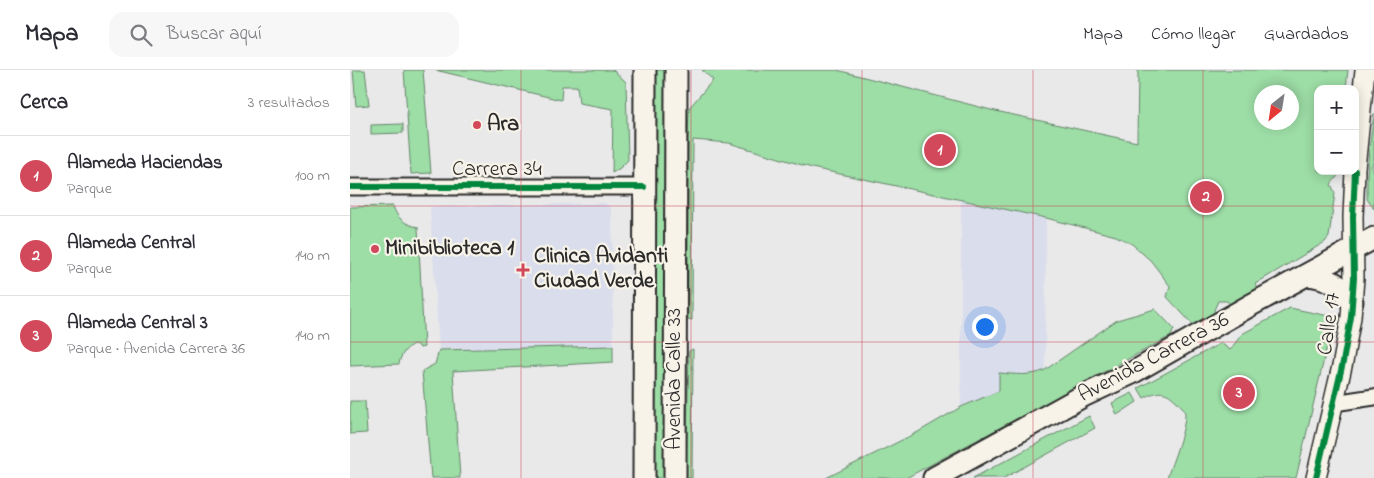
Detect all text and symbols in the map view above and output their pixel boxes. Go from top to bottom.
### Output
search box [109,12,459,57]
text: Mapa [25,17,79,52]
icon: search [127,21,155,49]
text: Buscar aquí [167,21,262,48]
text: Mapa [1083,22,1123,48]
text: Cómo llegar [1151,22,1236,48]
text: Guardados [1264,22,1349,48]
north arrow [1254,85,1299,130]
map controls [1314,85,1359,175]
button: + [1314,85,1359,130]
text: Cerca [20,88,68,118]
text: 3 resultados [248,91,330,115]
place label: Ara [487,109,519,141]
marker: Ara [471,119,483,131]
button: − [1314,130,1359,175]
pin: 1 [924,131,956,169]
text: Alameda Haciendas [67,150,223,177]
street label: Carrera 34 [452,154,542,186]
text: 1 [33,164,39,188]
text: 100 m [295,164,330,188]
text: Parque [67,177,112,201]
pin: 2 [1190,178,1222,216]
text: Alameda Central [67,230,195,257]
place label: Minibiblioteca 1 [385,233,514,265]
place label: Clinica Avidanti Ciudad Verde [534,241,668,298]
marker: Minibiblioteca 1 [369,243,381,255]
text: 2 [32,244,40,268]
text: 140 m [295,244,330,268]
text: Parque [67,257,112,281]
marker: Clinica Avidanti Ciudad Verde [516,263,530,277]
street label: Calle 17 [1310,291,1350,357]
street label: Avenida Carrera 36 [1073,304,1236,411]
street label: Avenida Calle 33 [659,308,691,450]
text: Alameda Central 3 [67,310,208,337]
your location [972,314,998,340]
text: 3 [33,324,39,348]
text: 140 m [295,324,330,348]
text: Parque · Avenida Carrera 36 [67,337,245,361]
pin: 3 [1223,374,1255,412]

